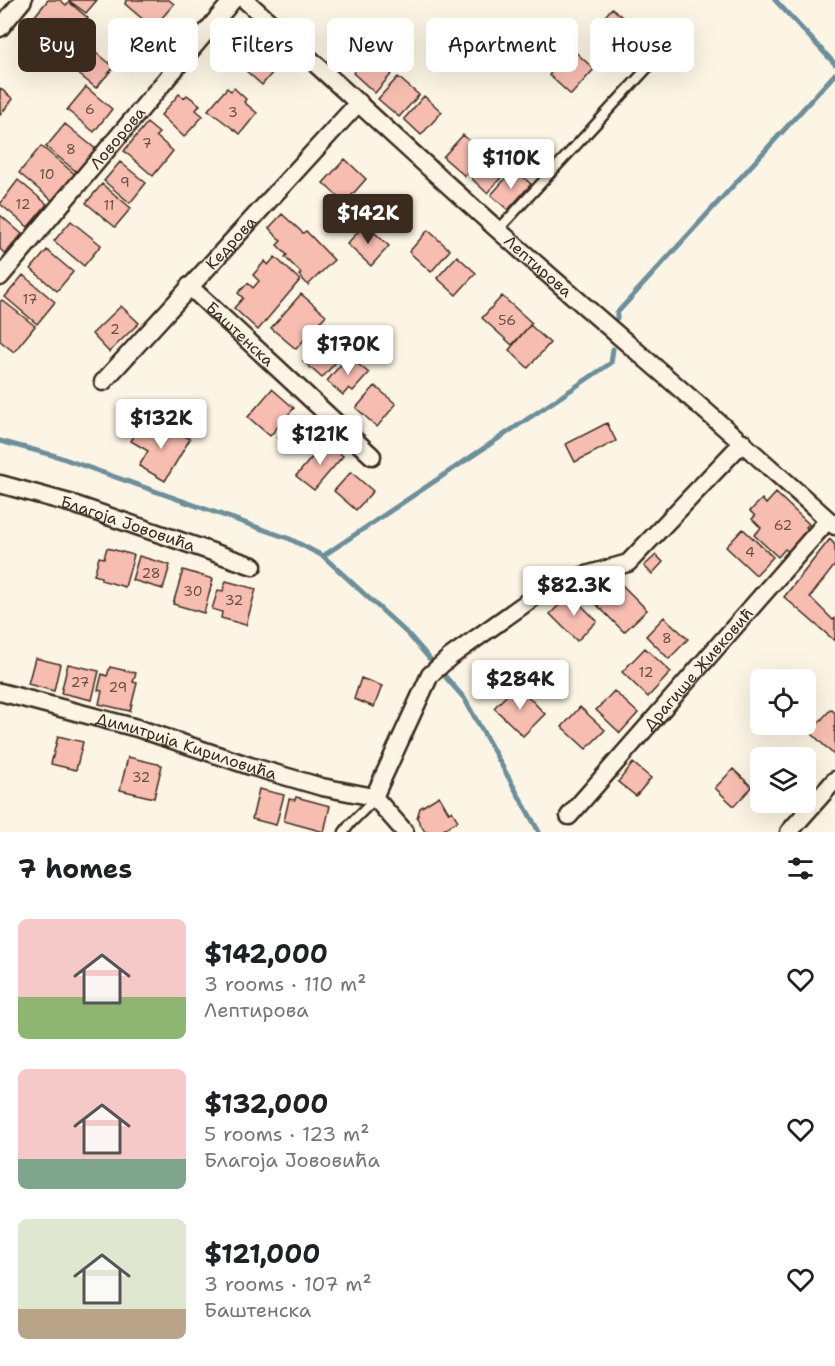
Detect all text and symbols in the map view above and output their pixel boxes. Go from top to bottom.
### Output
chip: Buy [18,18,96,72]
chip: Rent [108,18,198,72]
chip: Filters [210,18,315,72]
chip: New [327,18,414,72]
chip: Apartment [426,18,578,72]
chip: House [590,18,694,72]
house number: 6 [85,100,95,118]
street label: Ловорова [85,102,150,173]
house number: 3 [228,103,238,121]
house number: 7 [142,134,152,152]
pin: $110K [469,139,553,190]
house number: 8 [66,140,76,158]
text: $110K [482,145,540,171]
house number: 10 [39,165,55,183]
house number: 9 [120,173,130,191]
pin: $142K [326,194,410,245]
house number: 12 [16,195,30,213]
house number: 11 [103,196,115,214]
text: $142K [337,200,399,226]
street label: Кедрова [201,211,260,274]
street label: Лептирова [500,230,577,301]
house number: 17 [23,290,37,308]
street label: Баштенска [202,297,279,371]
house number: 56 [498,311,516,329]
house number: 2 [110,320,120,338]
pin: $170K [306,325,390,376]
text: $170K [316,331,380,357]
pin: $132K [119,399,203,450]
text: $132K [130,405,192,431]
pin: $121K [278,415,362,466]
text: $121K [291,421,349,447]
street label: Благоја Јововића [59,491,198,556]
house number: 62 [774,516,792,534]
house number: 4 [745,543,755,561]
house number: 28 [141,564,161,582]
pin: $82.3K [525,566,623,617]
text: $82.3K [537,572,611,598]
house number: 30 [183,582,203,600]
house number: 32 [225,591,243,609]
street label: Драгише Живковић [639,603,758,734]
house number: 8 [662,629,672,647]
pin: $284K [478,660,562,711]
house number: 12 [639,663,653,681]
text: $284K [486,666,554,692]
map controls [750,669,816,813]
button: locate [750,669,816,735]
house number: 27 [71,673,89,691]
house number: 29 [109,678,127,696]
street label: Димитрија Кириловића [94,707,279,784]
button: layers [750,747,816,813]
house number: 32 [132,768,150,786]
text: 7 homes [18,851,132,886]
icon: filters [784,852,817,885]
text: $142,000 [204,936,328,971]
icon: home [66,943,138,1015]
icon: heart [784,963,817,996]
text: 3 rooms · 110 m² [204,971,367,997]
text: Лептирова [204,997,309,1023]
text: $132,000 [204,1086,329,1121]
icon: home [66,1093,138,1165]
icon: heart [784,1113,817,1146]
text: 5 rooms · 123 m² [204,1121,370,1147]
text: Благоја Јововића [204,1147,380,1173]
text: $121,000 [204,1236,321,1271]
icon: home [66,1243,138,1315]
icon: heart [784,1263,817,1296]
text: 3 rooms · 107 m² [204,1271,372,1297]
text: Баштенска [204,1297,311,1323]

